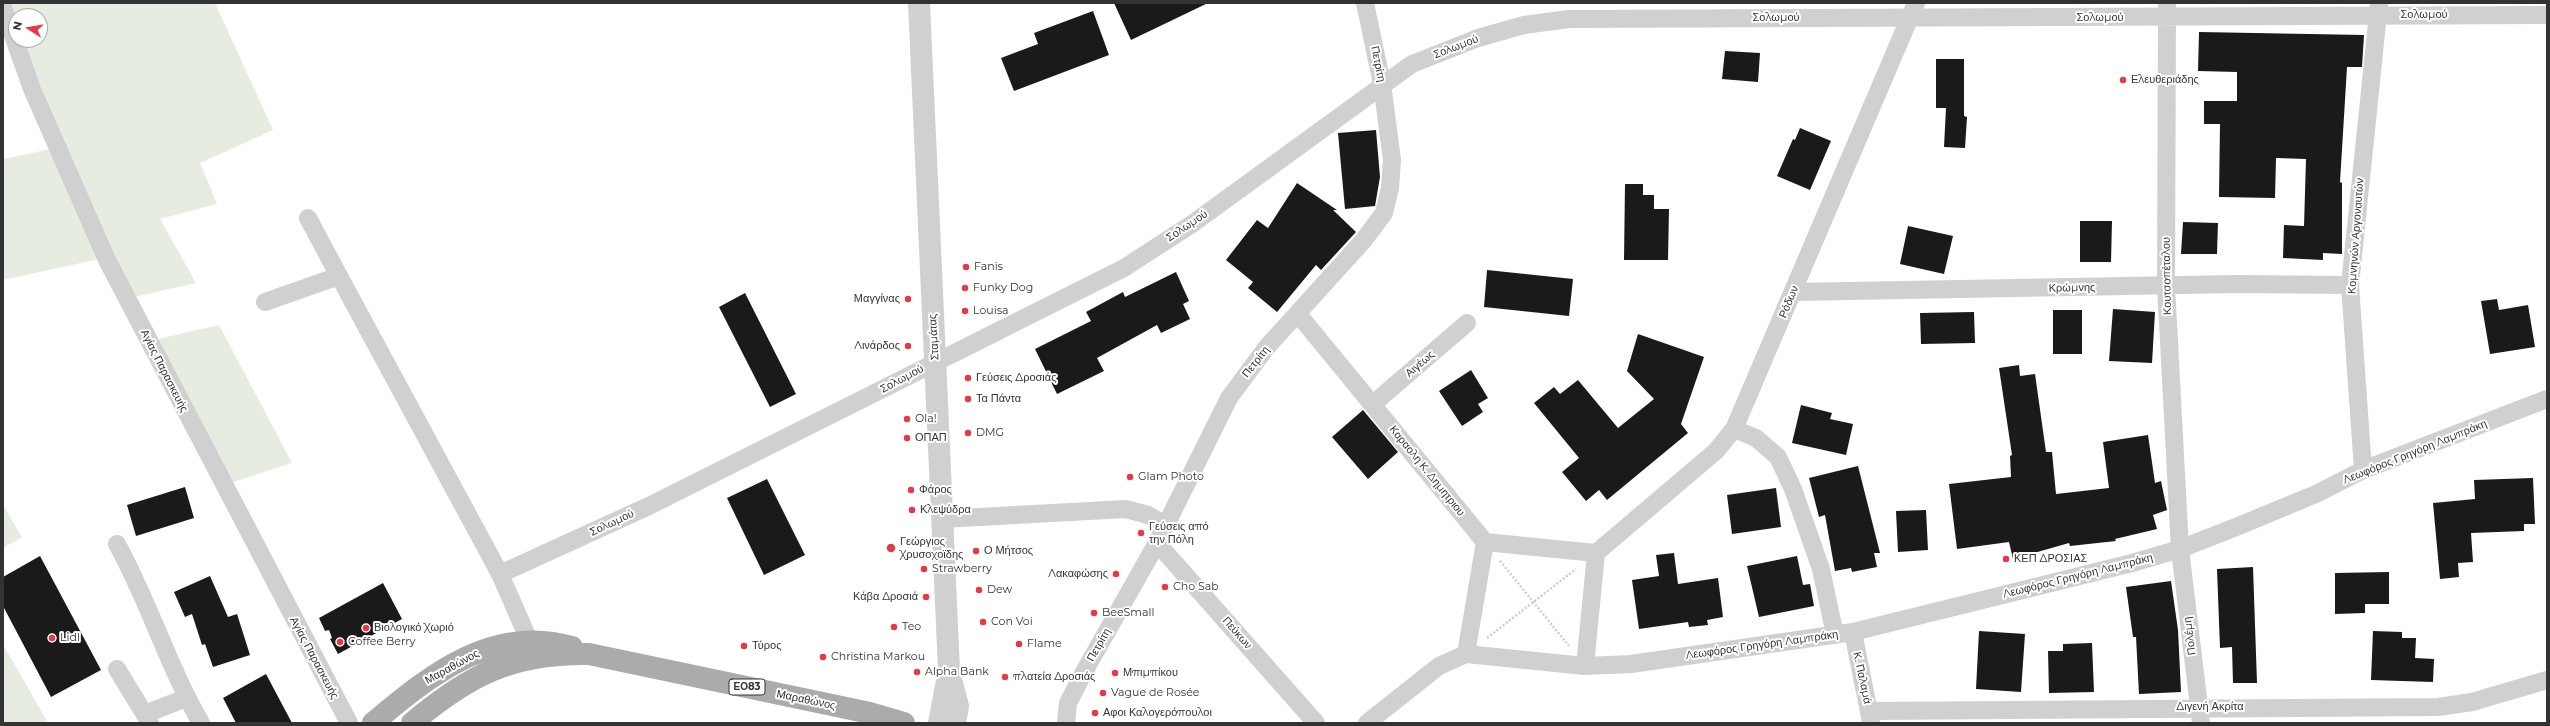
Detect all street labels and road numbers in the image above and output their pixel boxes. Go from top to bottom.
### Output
street label: Σολωμού [2400,8,2448,22]
street label: Σολωμού [1752,11,1800,25]
street label: Σολωμού [2076,11,2124,25]
street label: Σολωμού [1432,32,1480,62]
street label: Πετρίτη [1368,45,1388,83]
street label: Κομνηνών Αργοναυτών [2345,178,2367,294]
street label: Σολωμού [1164,207,1210,245]
street label: Κουτσοπέταλου [2160,237,2174,315]
street label: Κρώμνης [2049,281,2095,295]
street label: Ρόδων [1776,284,1802,320]
street label: Σταμάτας [926,313,942,361]
street label: Αγίας Παρασκευής [137,327,191,415]
street label: Πετρίτη [1240,344,1272,380]
street label: Αιγέως [1403,348,1437,380]
street label: Σολωμού [878,362,926,396]
street label: Λεωφόρος Γρηγόρη Λαμπράκη [2341,417,2489,487]
street label: Καραολη Κ. Δημητριου [1386,423,1468,519]
street label: Σολωμού [588,507,636,539]
street label: Λεωφόρος Γρηγόρη Λαμπράκη [2002,551,2154,601]
street label: Πεύκων [1219,614,1255,652]
street label: Αγίας Παρασκευής [287,615,341,701]
street label: Πολέμη [2181,616,2199,656]
street label: Πετρίτη [1084,626,1114,664]
street label: Λεωφόρος Γρηγόρη Λαμπράκη [1685,628,1839,662]
street label: Μαραθώνος [423,647,481,687]
street label: Κ. Παλαμά [1850,651,1874,705]
road number: ΕΟ83 [729,679,765,695]
street label: Μαραθώνος [775,687,837,713]
street label: Διγενή Ακρίτα [2176,700,2244,714]

